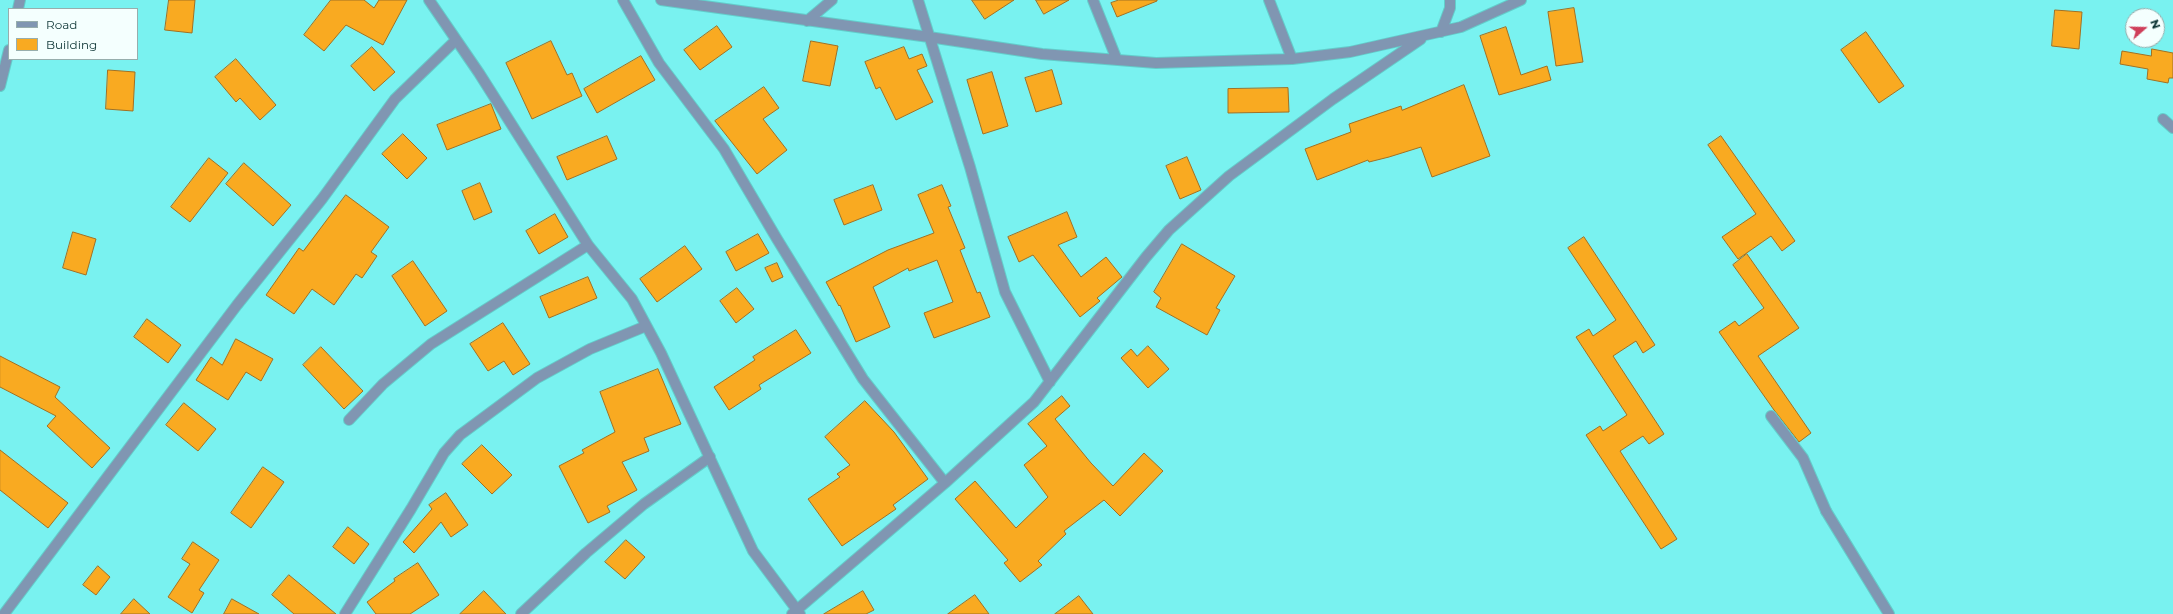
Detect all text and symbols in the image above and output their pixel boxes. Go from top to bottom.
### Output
legend [8,8,138,60]
north arrow [2125,8,2165,48]
text: Road [46,17,77,32]
text: N [2147,18,2163,31]
text: Building [46,37,97,52]

